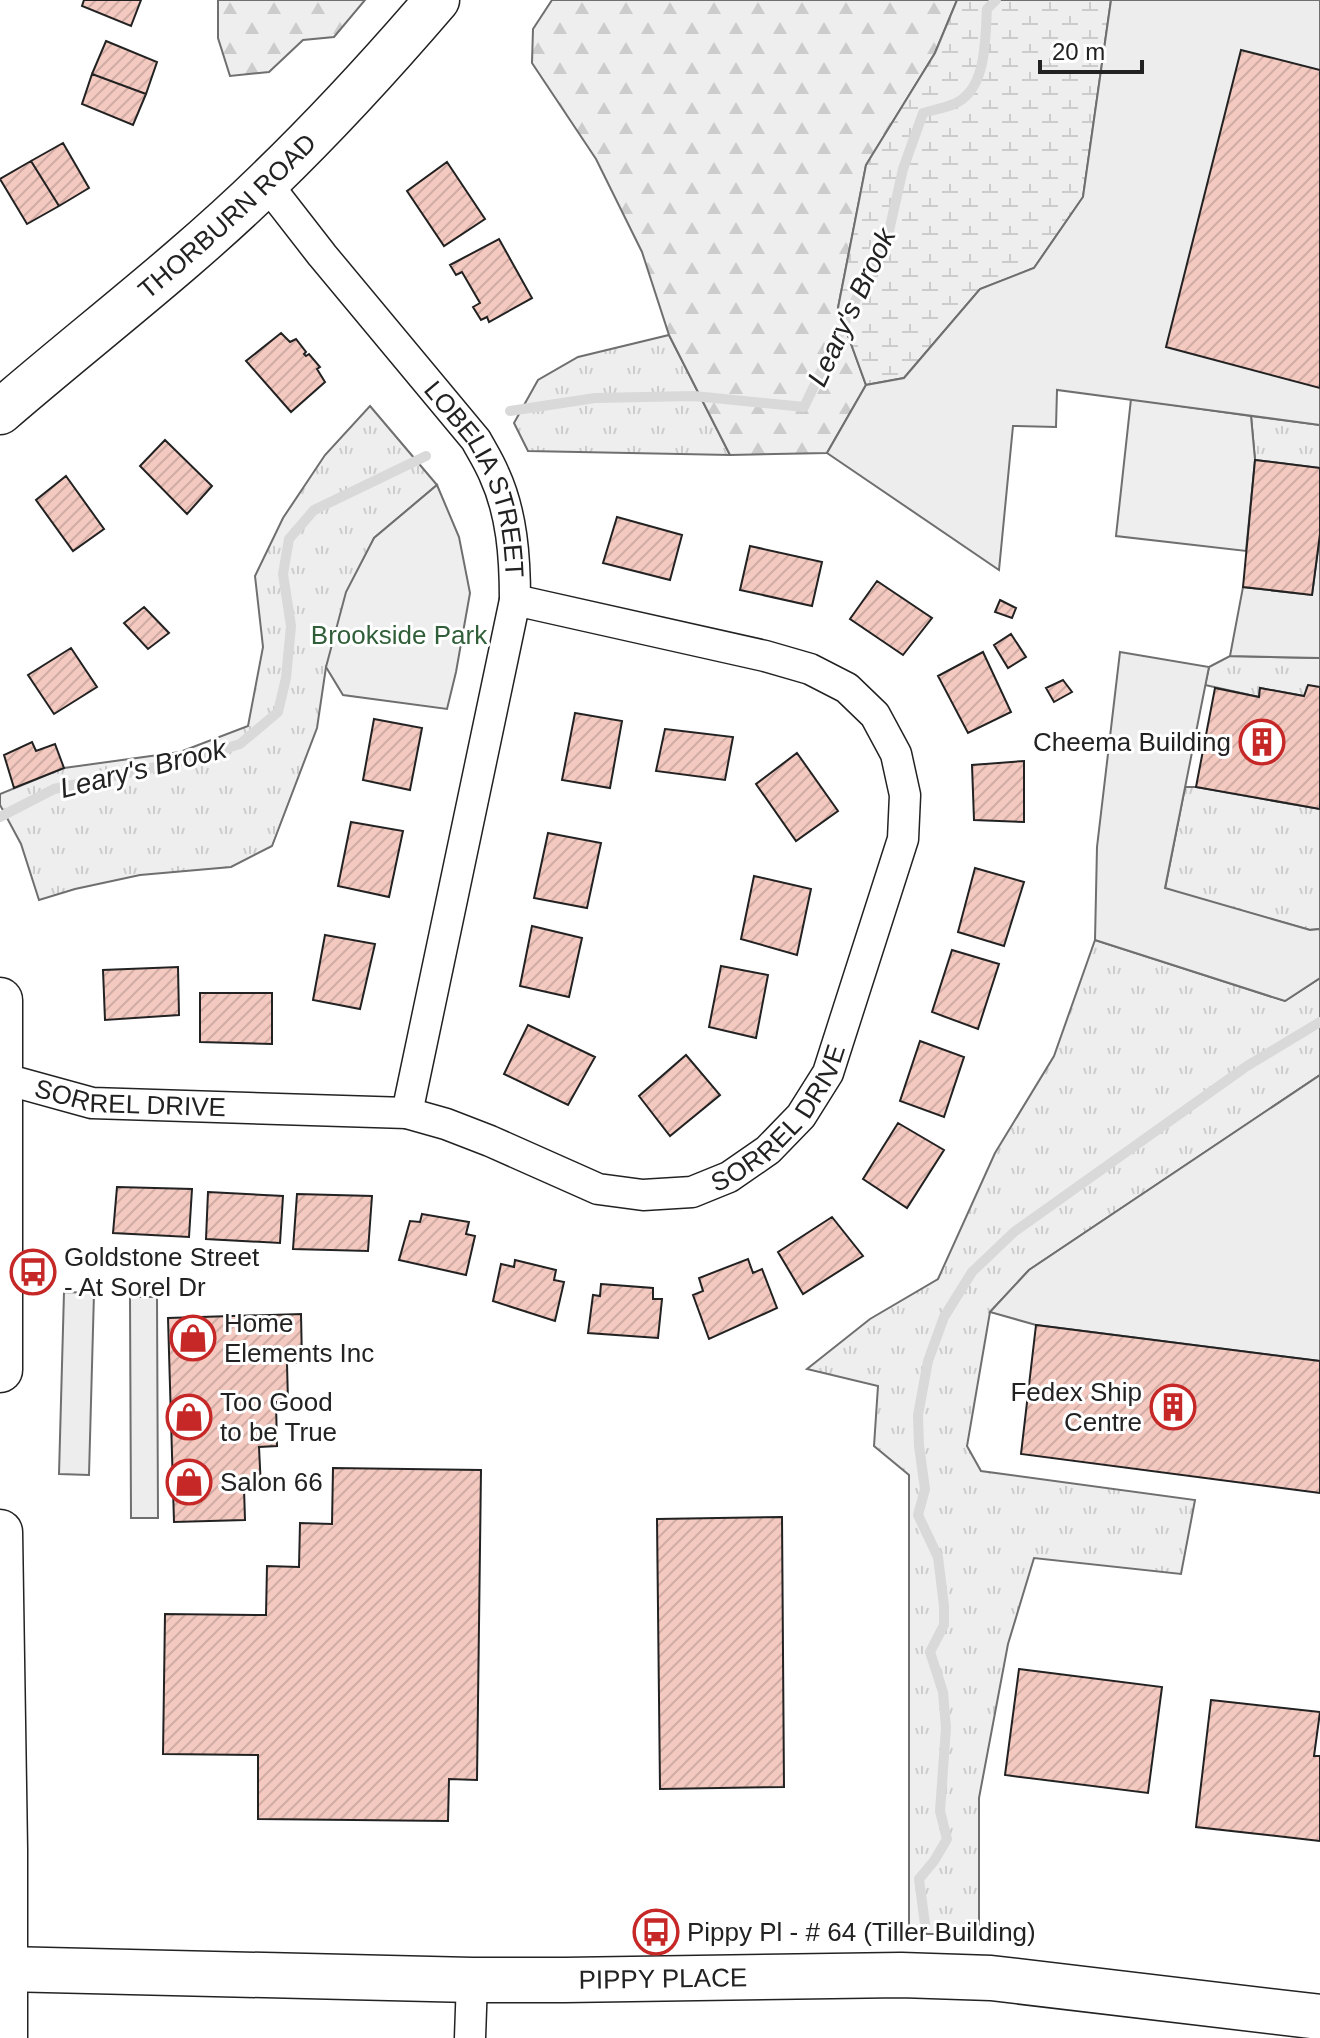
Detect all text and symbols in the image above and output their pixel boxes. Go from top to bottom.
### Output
scale bar [1040,24,1142,74]
text: 20 m [1052,38,1105,65]
street label: THORBURN ROAD [132,127,322,305]
water label: Leary's Brook [801,222,902,391]
street label: LOBELIA STREET [418,375,530,578]
park label: Brookside Park [311,620,488,650]
building icon: Cheema Building [1238,718,1286,766]
place label: Cheema Building [1033,727,1231,757]
water label: Leary's Brook [57,732,231,804]
street label: SORREL DRIVE [707,1041,851,1198]
street label: SORREL DRIVE [31,1073,226,1122]
place label: Goldstone Street - At Sorel Dr [64,1242,260,1302]
bus stop icon: Goldstone Street - At Sorel Dr [9,1248,57,1296]
place label: Home Elements Inc [224,1308,374,1368]
shop icon: Home Elements Inc [169,1314,217,1362]
place label: Fedex Ship Centre [1010,1377,1142,1437]
building icon: Fedex Ship Centre [1149,1383,1197,1431]
place label: Too Good to be True [220,1387,337,1447]
shop icon: Too Good to be True [165,1393,213,1441]
shop icon: Salon 66 [165,1458,213,1506]
place label: Salon 66 [220,1467,323,1497]
bus stop icon: Pippy Pl - # 64 (Tiller Building) [632,1908,680,1956]
place label: Pippy Pl - # 64 (Tiller Building) [687,1917,1036,1947]
street label: PIPPY PLACE [578,1962,747,1995]

